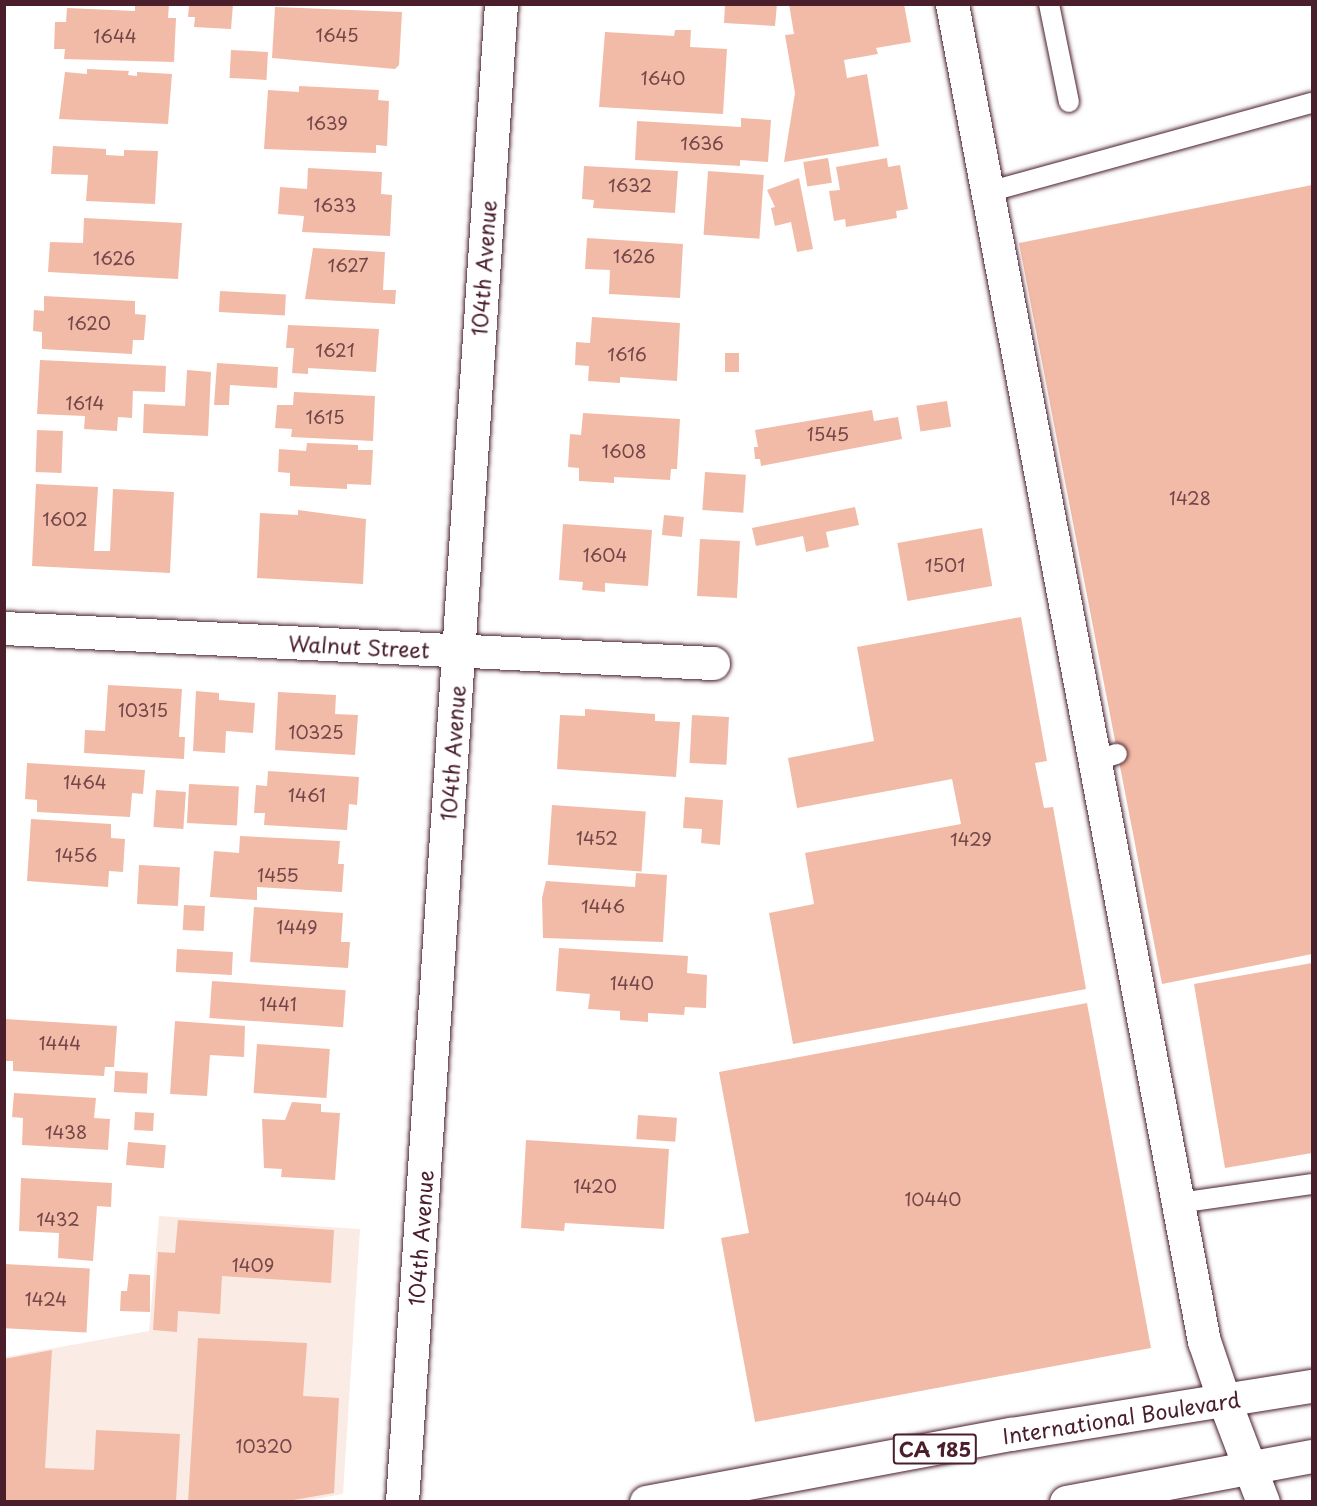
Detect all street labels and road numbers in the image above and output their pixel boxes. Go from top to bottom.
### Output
street label: 104th Avenue [466,199,500,337]
street label: Walnut Street [288,630,430,662]
street label: 104th Avenue [435,684,469,822]
street label: 104th Avenue [403,1169,437,1307]
street label: International Boulevard [1000,1386,1242,1448]
road number: CA 185 [893,1432,977,1466]

